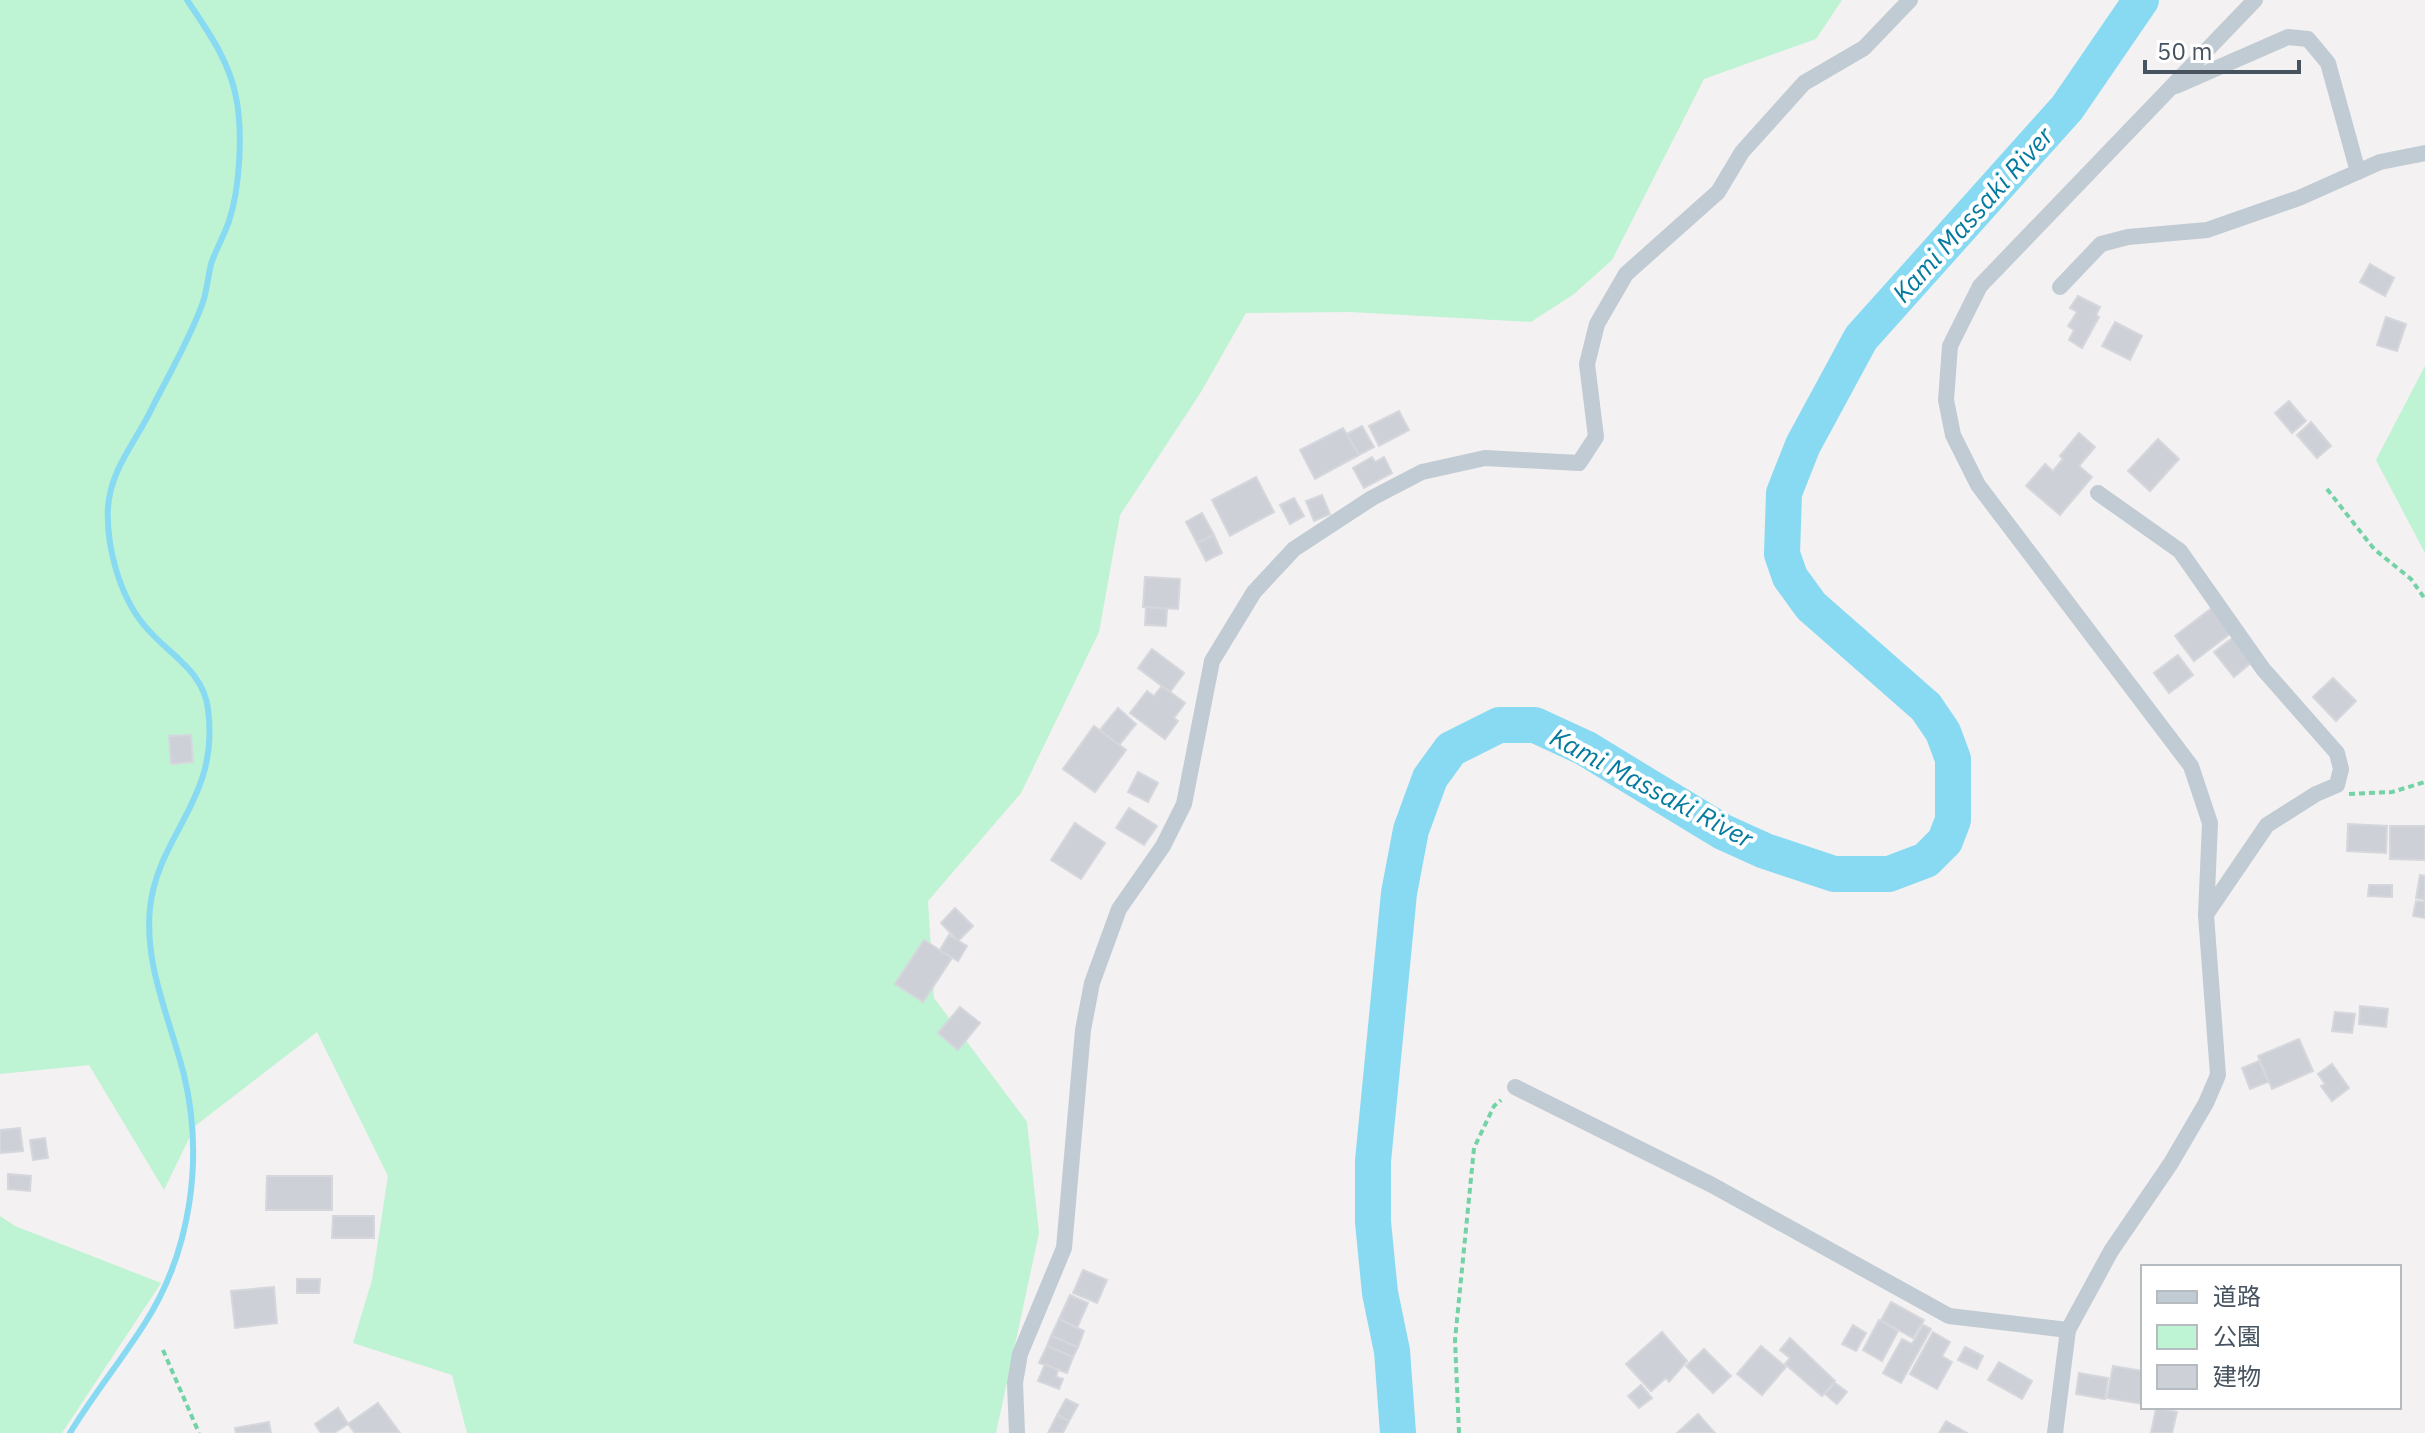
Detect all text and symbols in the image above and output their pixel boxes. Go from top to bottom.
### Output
scale bar [2145,24,2299,74]
text: 50 m [2157,35,2212,67]
water label: Kami Massaki River [1884,118,2061,309]
water label: Kami Massaki River [1545,719,1761,856]
legend [2141,1265,2401,1409]
text: 道路 [2213,1280,2261,1312]
text: 公園 [2213,1320,2261,1352]
text: 建物 [2213,1360,2261,1392]

